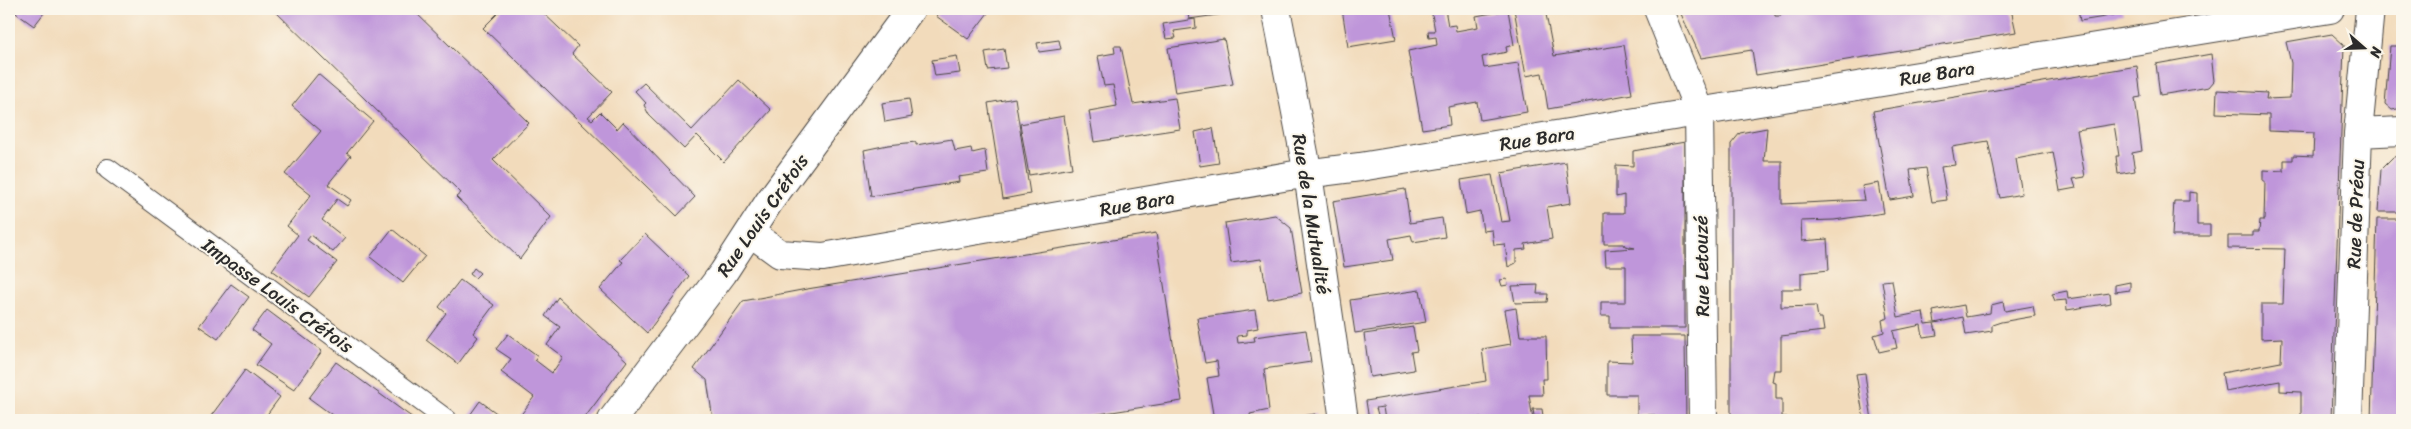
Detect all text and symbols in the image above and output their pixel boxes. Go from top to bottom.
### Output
north arrow [2338,22,2388,72]
text: N [2362,43,2389,61]
street label: Rue Bara [1897,51,1977,96]
street label: Rue Bara [1497,116,1577,161]
street label: Rue de la Mutualité [1283,131,1341,297]
street label: Rue Louis Crétois [708,147,817,284]
street label: Rue de Préau [2337,159,2374,269]
street label: Rue Bara [1097,181,1178,226]
street label: Rue Letouzé [1684,215,1719,317]
street label: Impasse Louis Crétois [194,228,361,362]

